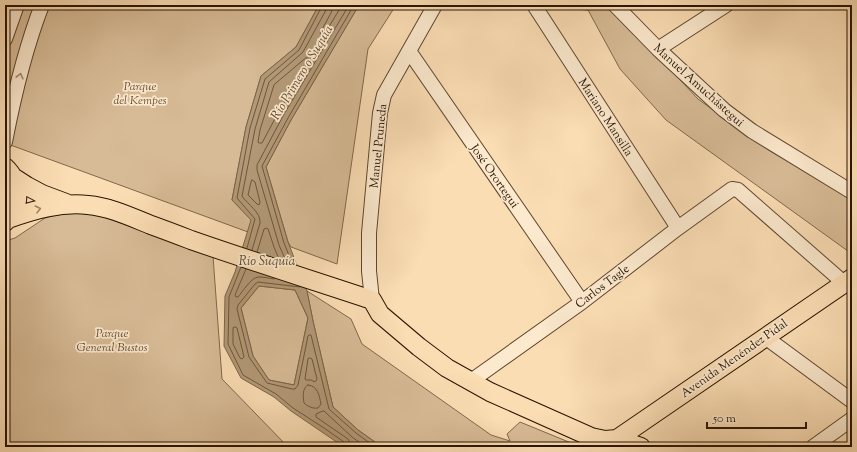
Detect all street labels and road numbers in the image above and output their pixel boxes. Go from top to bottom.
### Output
street label: Manuel Amuchástegui [649,40,748,132]
street label: Mariano Mansilla [573,75,637,161]
street label: Manuel Pruneda [366,103,392,189]
street label: José Orortegui [465,140,523,213]
street label: Carlos Tagle [572,260,634,313]
street label: Avenida Menéndez Pidal [677,315,792,403]

